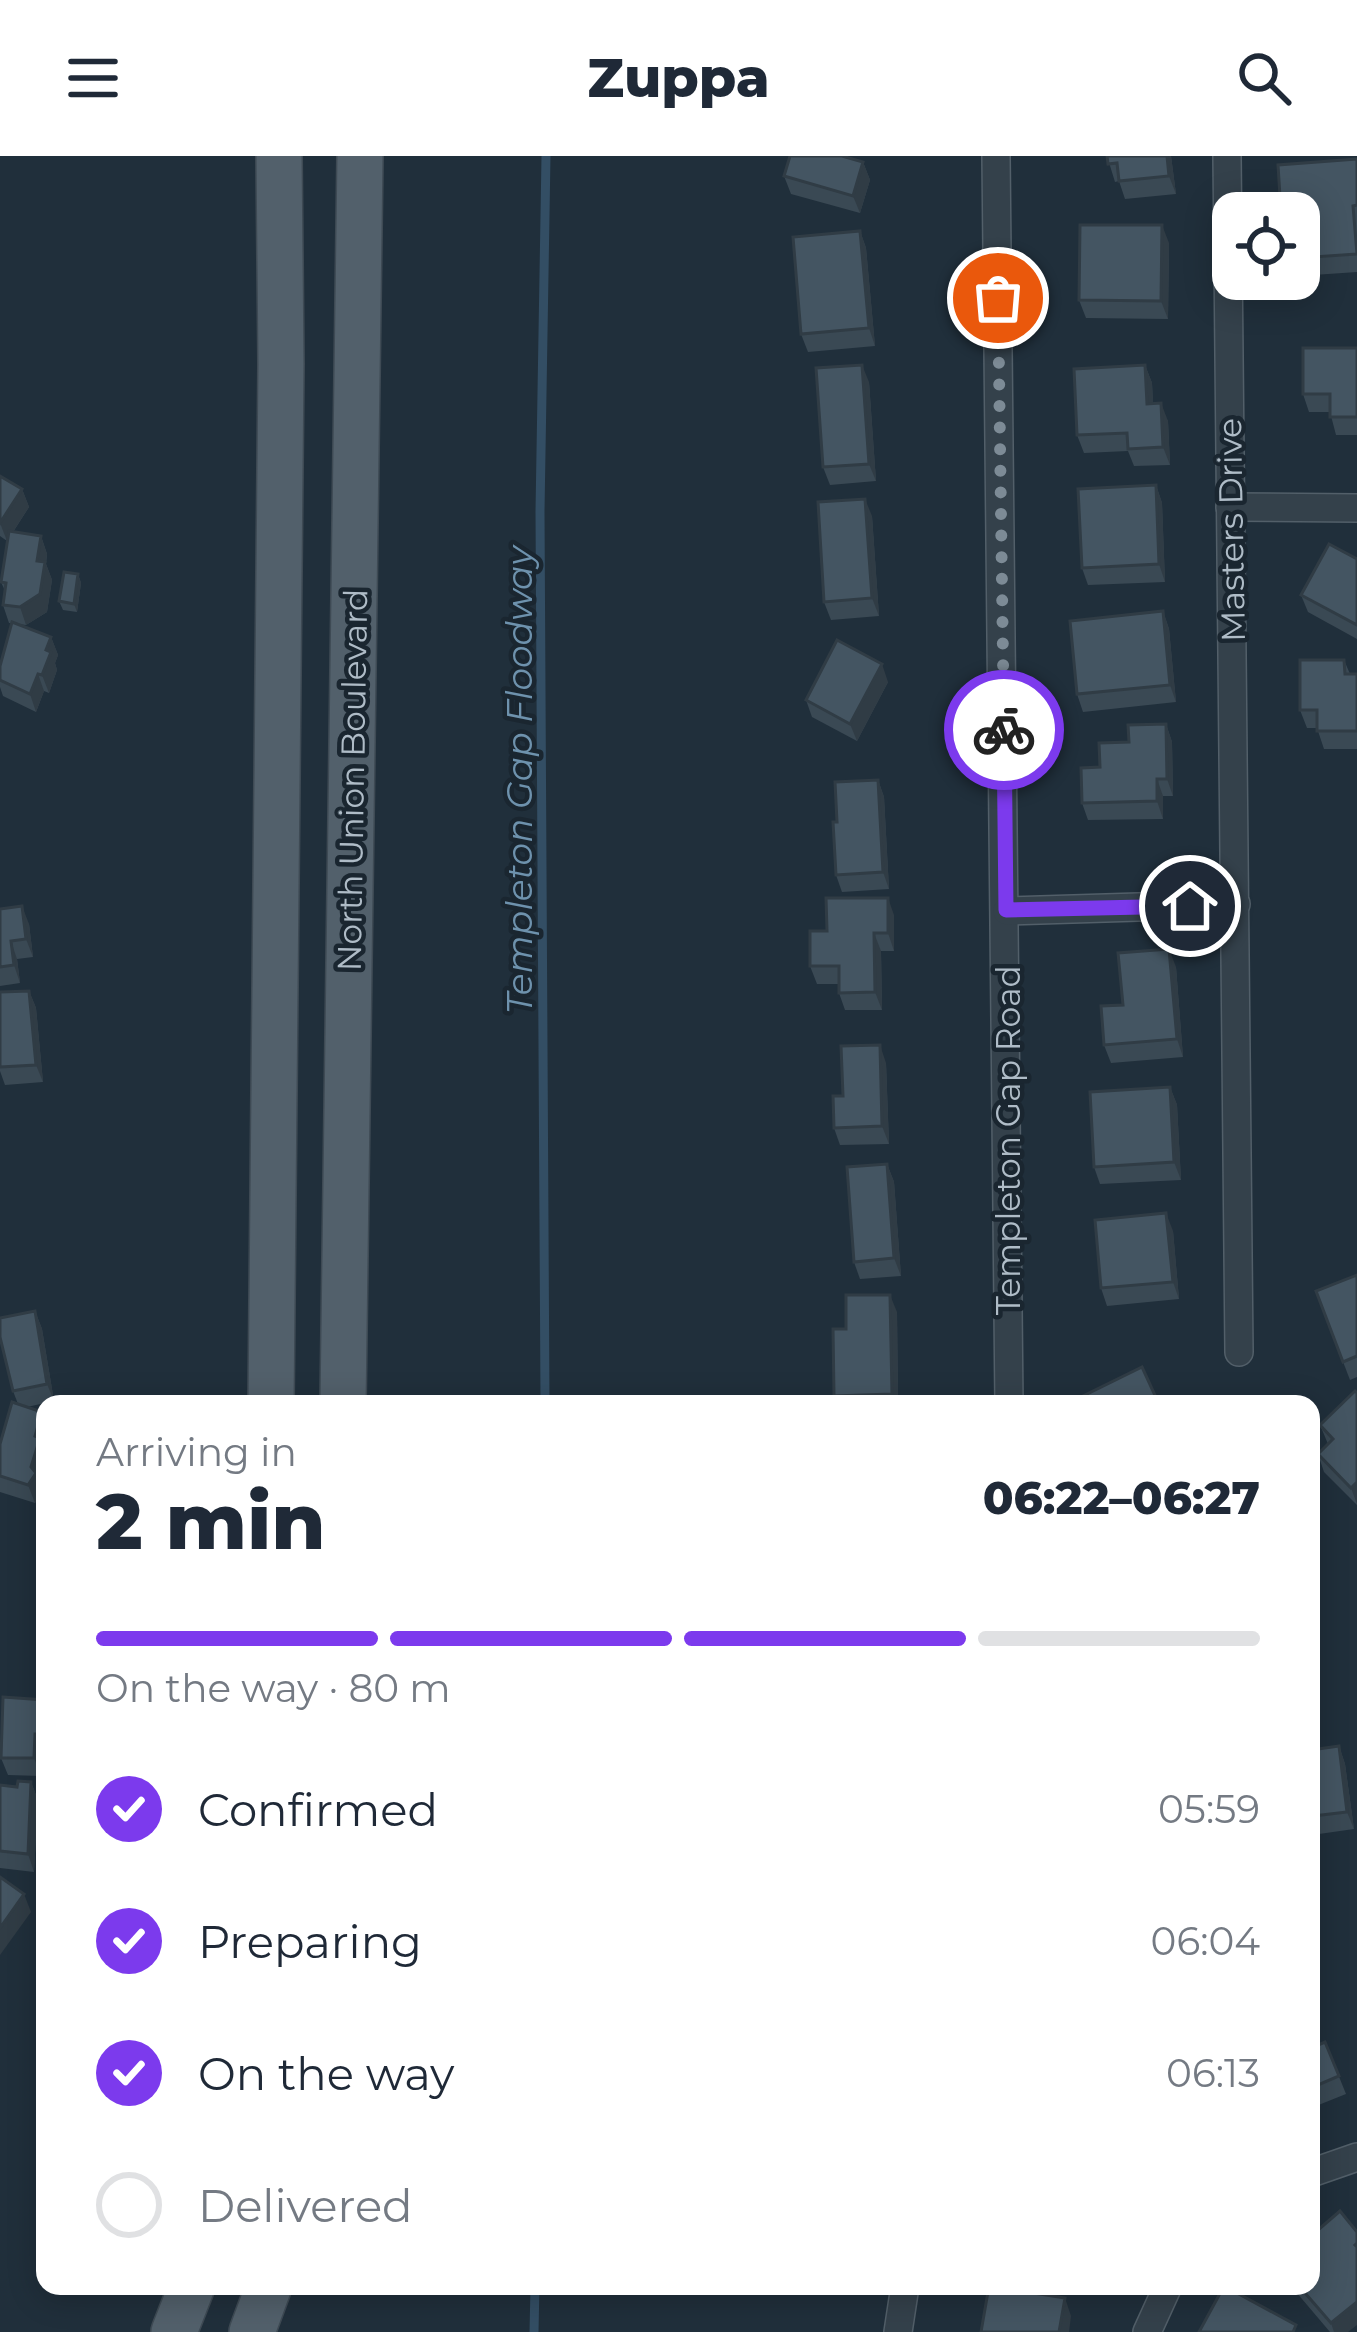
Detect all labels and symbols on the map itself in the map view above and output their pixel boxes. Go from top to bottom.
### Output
pin [947,247,1049,349]
street label: Masters Drive [1209,418,1253,642]
water label: Templeton Gap Floodway [497,544,541,1014]
street label: North Union Boulevard [329,588,375,972]
courier [944,670,1064,790]
pin [1139,855,1241,957]
street label: Templeton Gap Road [988,965,1028,1315]

